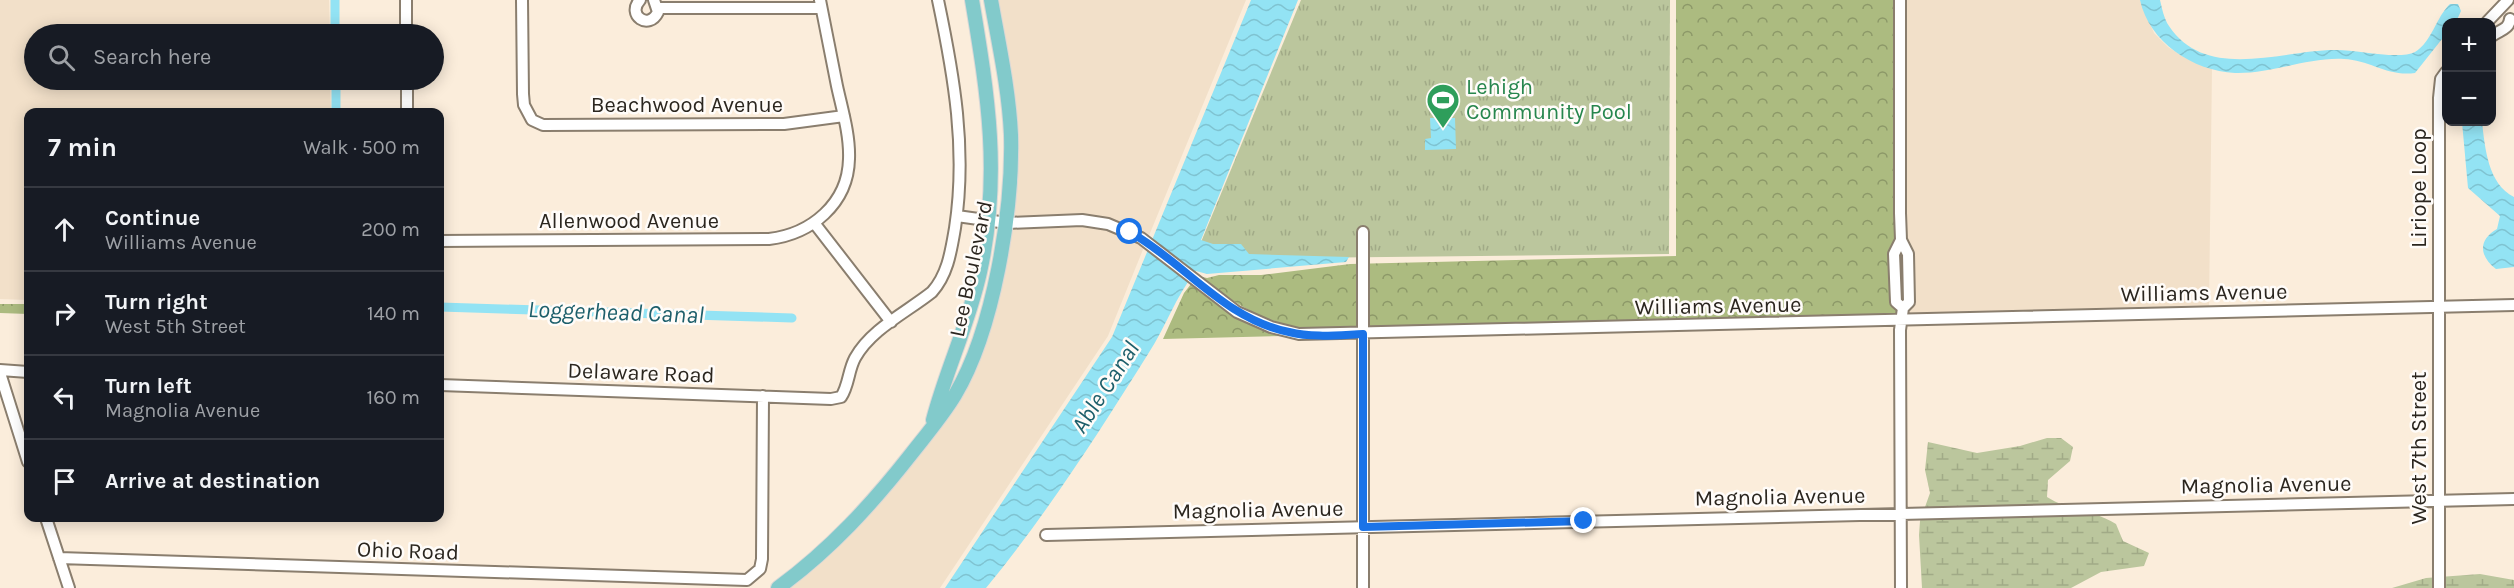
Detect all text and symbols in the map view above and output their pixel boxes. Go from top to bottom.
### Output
map controls [2442,18,2496,126]
button: + [2442,18,2496,72]
search box [24,24,444,90]
icon: search [45,41,78,74]
text: Search here [93,44,211,70]
button: − [2442,72,2496,126]
place label: Lehigh Community Pool [1466,74,1632,125]
sports icon: Lehigh Community Pool [1425,82,1461,129]
street label: Beachwood Avenue [591,92,783,118]
street label: Liriope Loop [2406,128,2432,248]
text: 7 min [48,132,117,163]
text: Walk · 500 m [303,136,420,159]
street label: Lee Boulevard [944,198,998,340]
text: Continue [105,205,200,231]
street label: Allenwood Avenue [539,208,719,234]
icon: ahead [48,213,81,246]
text: 200 m [361,218,420,241]
route start [1116,218,1142,244]
text: Williams Avenue [105,231,257,254]
street label: Williams Avenue [2120,279,2288,307]
text: Turn right [105,289,208,315]
street label: Williams Avenue [1634,292,1802,320]
water label: Loggerhead Canal [527,295,705,329]
icon: right [48,297,81,330]
text: 140 m [367,302,420,325]
text: West 5th Street [105,315,246,338]
water label: Able Canal [1065,336,1145,438]
street label: Delaware Road [567,357,715,389]
street label: West 7th Street [2406,372,2432,524]
text: Turn left [105,373,192,399]
icon: left [48,381,81,414]
text: 160 m [367,386,420,409]
text: Magnolia Avenue [105,399,260,422]
icon: arrive [48,465,81,498]
text: Arrive at destination [105,468,320,494]
street label: Magnolia Avenue [2180,471,2352,499]
street label: Magnolia Avenue [1694,483,1866,511]
street label: Magnolia Avenue [1172,496,1344,524]
route end [1570,507,1596,533]
street label: Ohio Road [357,536,459,566]

